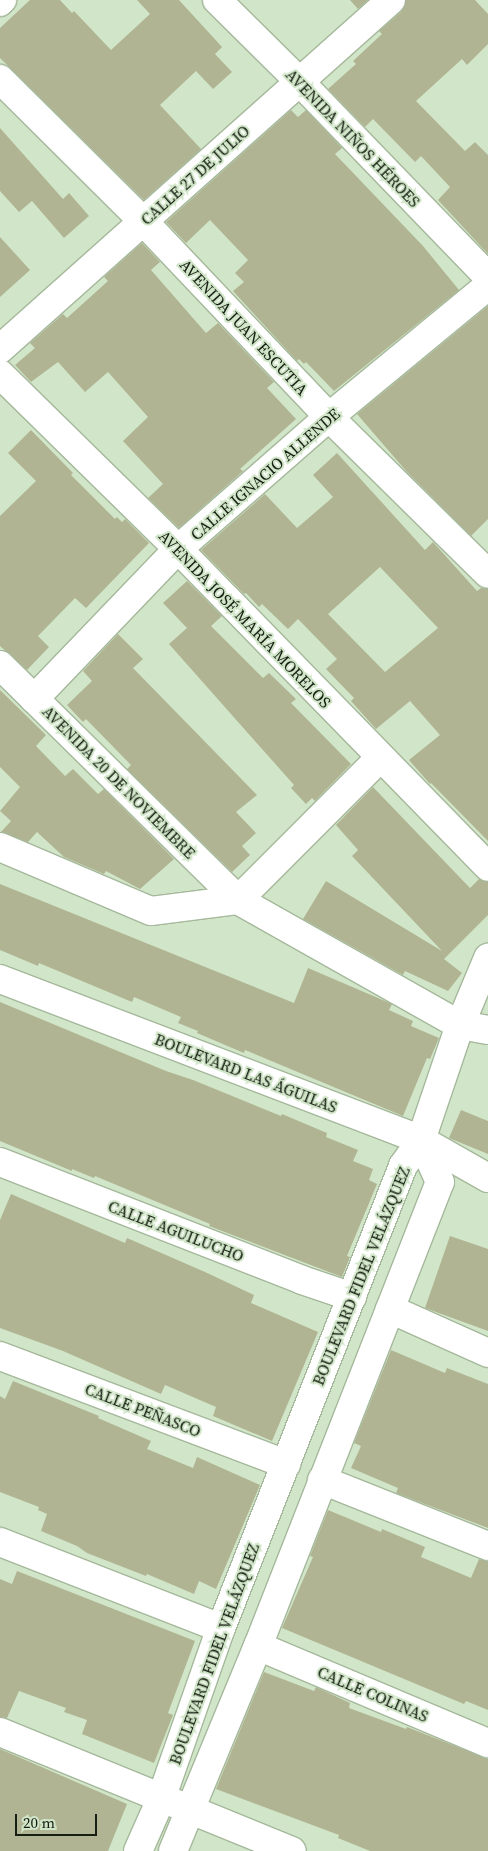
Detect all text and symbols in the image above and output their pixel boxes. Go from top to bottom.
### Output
street label: AVENIDA NIÑOS HÉROES [282,65,424,211]
street label: CALLE 27 DE JULIO [137,121,253,229]
street label: AVENIDA JUAN ESCUTIA [176,255,312,399]
street label: CALLE IGNACIO ALLENDE [186,404,344,544]
street label: AVENIDA JOSÉ MARÍA MORELOS [155,526,335,712]
street label: AVENIDA 20 DE NOVIEMBRE [39,702,199,862]
street label: BOULEVARD LAS ÁGUILAS [152,1029,340,1117]
street label: BOULEVARD FIDEL VELÁZQUEZ [308,1164,414,1388]
street label: CALLE AGUILUCHO [105,1196,247,1266]
street label: CALLE PEÑASCO [82,1379,204,1441]
street label: BOULEVARD FIDEL VELÁZQUEZ [165,1541,263,1767]
street label: CALLE COLINAS [315,1662,431,1726]
scale bar [18,1804,100,1836]
text: 20 m [23,1812,55,1833]

